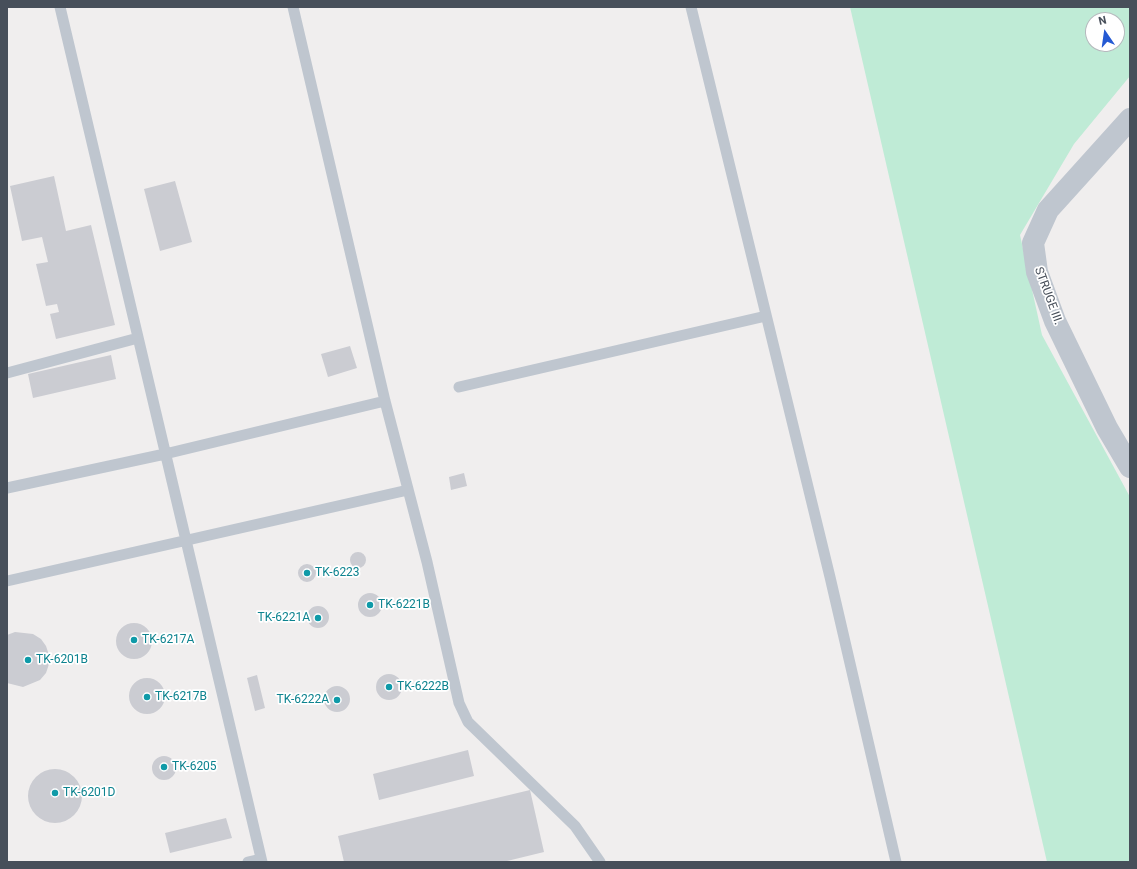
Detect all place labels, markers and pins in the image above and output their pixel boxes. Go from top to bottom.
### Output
place label: TK-6223 [315,566,360,580]
marker: TK-6223 [302,568,312,578]
place label: TK-6221B [378,598,430,612]
marker: TK-6221B [365,600,375,610]
place label: TK-6221A [258,611,310,625]
marker: TK-6221A [313,613,323,623]
place label: TK-6217A [142,633,194,647]
marker: TK-6217A [129,635,139,645]
place label: TK-6201B [36,653,88,667]
marker: TK-6201B [23,655,33,665]
place label: TK-6222B [397,680,449,694]
marker: TK-6222B [384,682,394,692]
place label: TK-6217B [155,690,207,704]
marker: TK-6217B [142,692,152,702]
place label: TK-6222A [277,693,329,707]
marker: TK-6222A [332,695,342,705]
place label: TK-6205 [172,760,217,774]
marker: TK-6205 [159,762,169,772]
place label: TK-6201D [63,786,115,800]
marker: TK-6201D [50,788,60,798]

